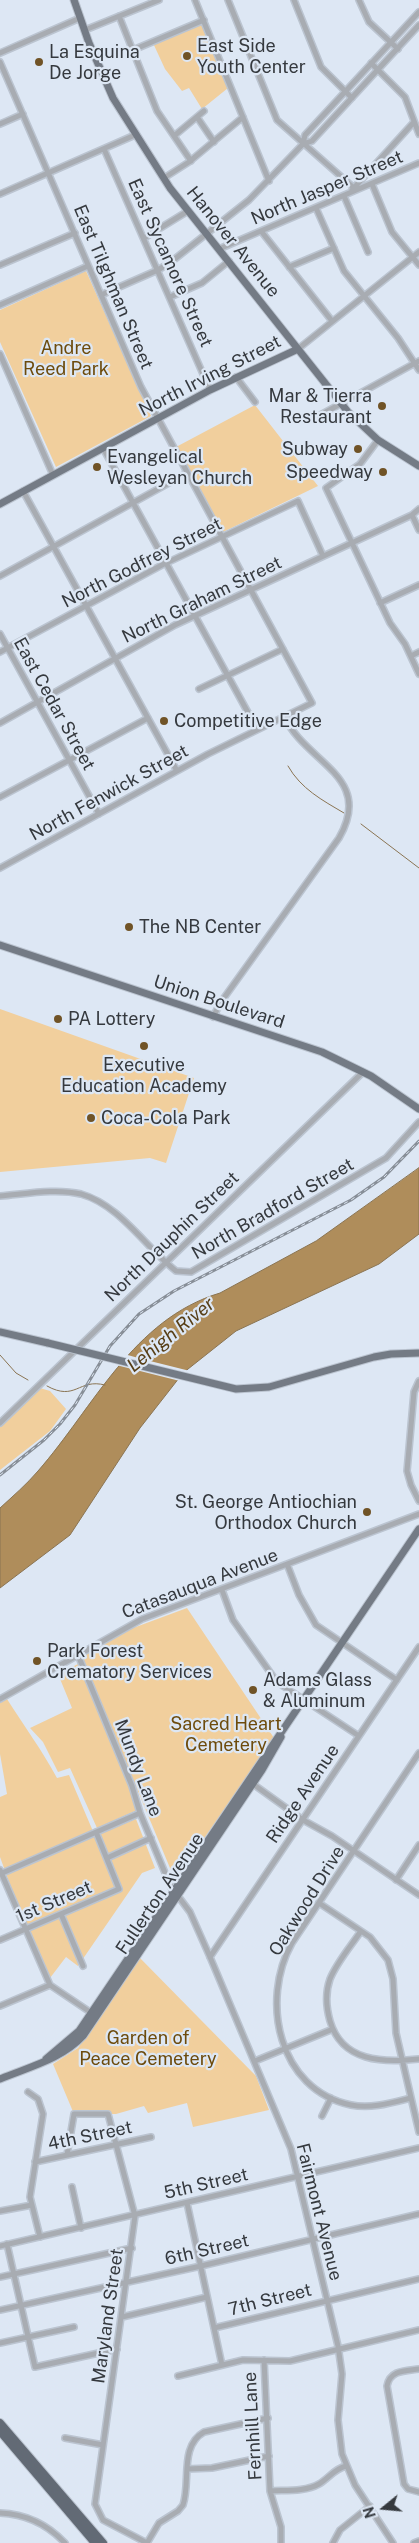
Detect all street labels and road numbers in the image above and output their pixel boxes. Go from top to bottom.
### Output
street label: North Jasper Street [248,146,406,230]
street label: East Sycamore Street [123,175,217,351]
street label: Hanover Avenue [182,182,284,302]
street label: East Tilghman Street [69,202,157,372]
street label: North Irving Street [135,331,285,421]
street label: North Godfrey Street [58,513,226,613]
street label: North Graham Street [119,552,285,648]
street label: East Cedar Street [9,634,99,774]
street label: North Fenwick Street [26,740,192,846]
street label: Union Boulevard [151,971,287,1033]
street label: North Bradford Street [188,1154,358,1264]
street label: North Dauphin Street [100,1167,244,1307]
street label: Catasauqua Avenue [119,1544,281,1624]
street label: Mundy Lane [110,1716,166,1820]
street label: Ridge Avenue [262,1740,344,1848]
street label: Fullerton Avenue [111,1829,209,1959]
street label: Oakwood Drive [265,1842,349,1960]
street label: 1st Street [13,1876,95,1928]
street label: 4th Street [46,2117,134,2155]
street label: Fairmont Avenue [291,2141,347,2283]
street label: 5th Street [162,2164,250,2204]
street label: 6th Street [163,2230,251,2270]
street label: Maryland Street [88,2247,128,2385]
street label: 7th Street [226,2279,314,2321]
street label: Fernhill Lane [239,2371,267,2481]

